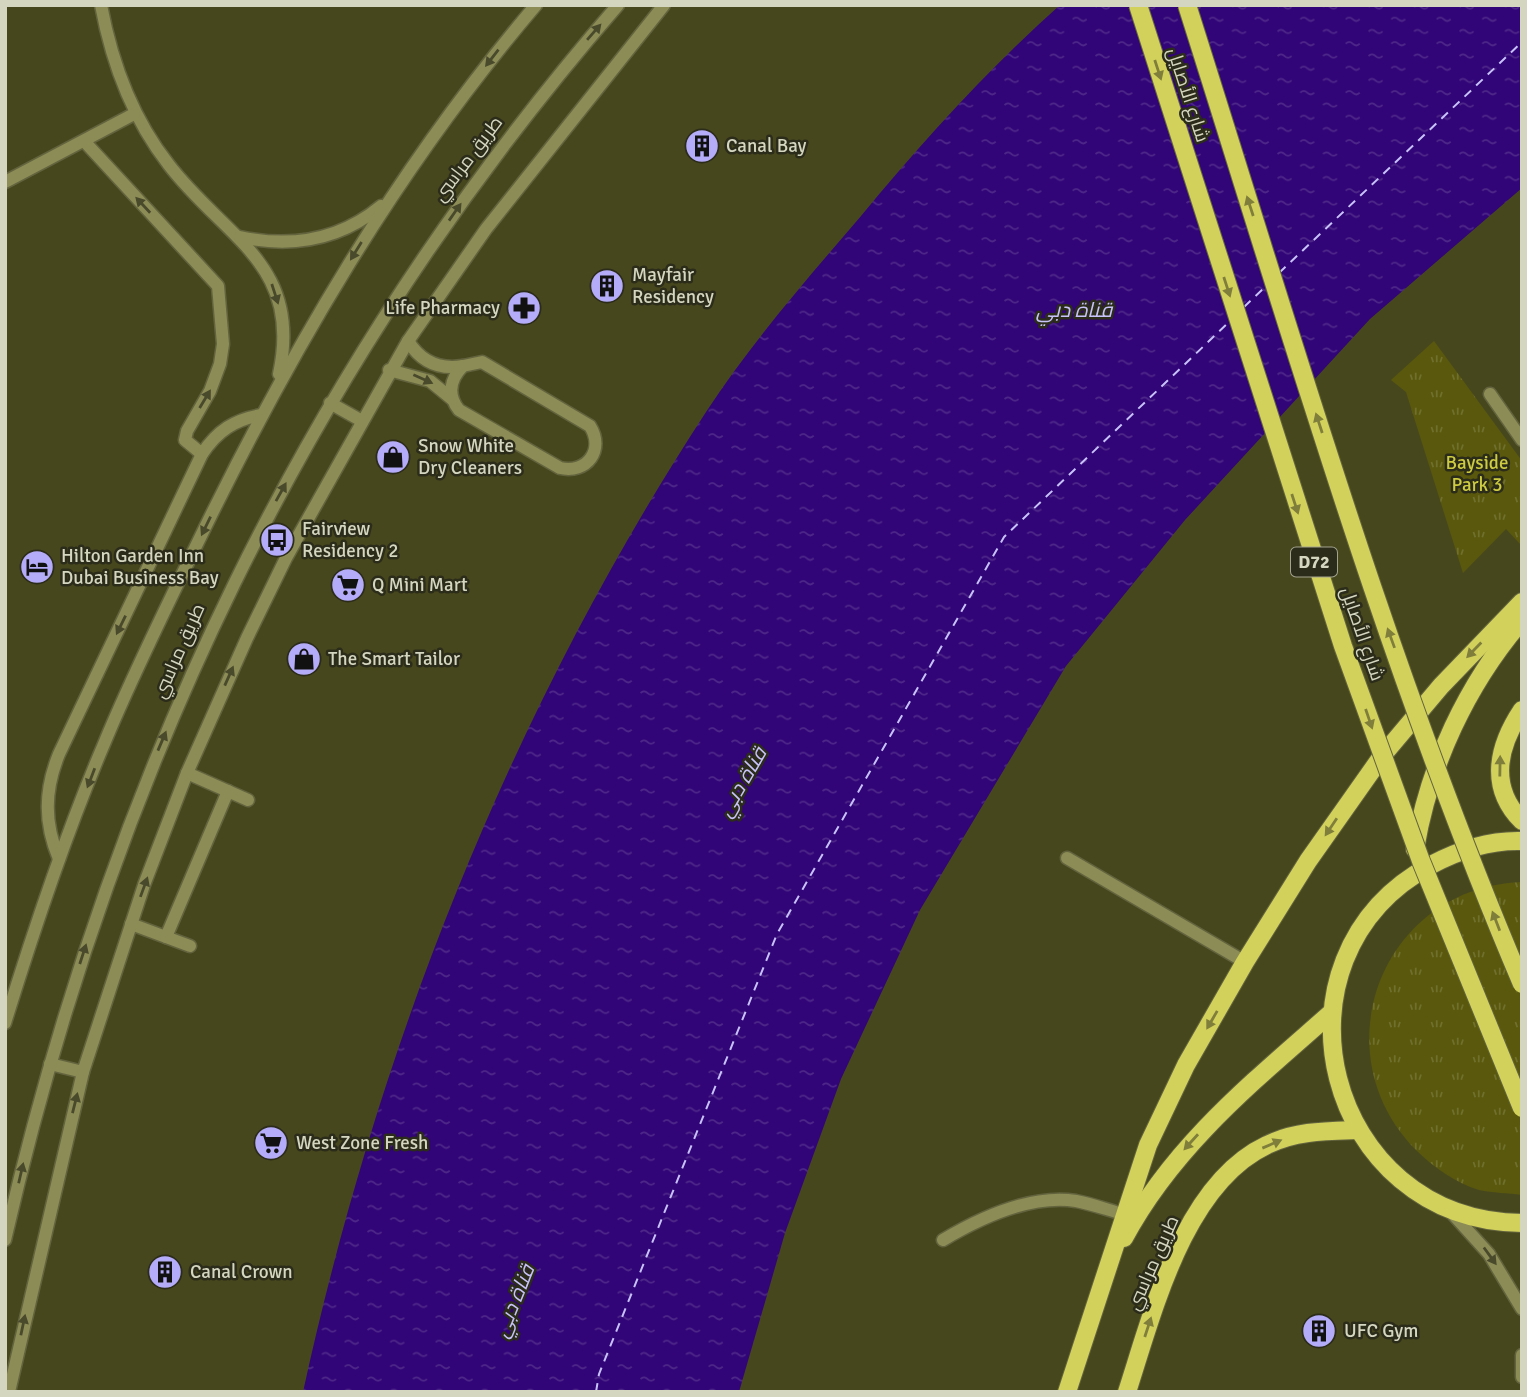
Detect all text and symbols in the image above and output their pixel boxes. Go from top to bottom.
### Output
one-way arrow [586,24,601,41]
street label: شارع الأصايل [1161,45,1215,146]
one-way arrow [485,48,500,66]
one-way arrow [1154,60,1164,81]
street label: طريق مراسي [428,111,510,208]
building icon: Canal Bay [683,127,721,165]
place label: Canal Bay [726,134,807,158]
one-way arrow [1245,195,1255,216]
one-way arrow [136,197,152,214]
one-way arrow [447,203,461,221]
one-way arrow [350,241,362,260]
place label: Mayfair Residency [632,263,714,309]
building icon: Mayfair Residency [588,267,626,305]
one-way arrow [1222,277,1233,298]
one-way arrow [270,284,281,305]
pharmacy icon: Life Pharmacy [505,289,543,327]
place label: Life Pharmacy [385,296,500,320]
water label: قناة دبي [1036,297,1113,327]
one-way arrow [413,374,434,385]
one-way arrow [199,390,211,409]
one-way arrow [1313,412,1324,433]
place label: Snow White Dry Cleaners [418,434,522,480]
shop icon: Snow White Dry Cleaners [374,438,412,476]
park label: Bayside Park 3 [1446,451,1508,497]
one-way arrow [276,482,287,502]
one-way arrow [1291,494,1301,515]
one-way arrow [200,516,211,537]
place label: Fairview Residency 2 [302,517,398,563]
bus stop icon: Fairview Residency 2 [258,521,296,559]
place label: Hilton Garden Inn Dubai Business Bay [61,544,219,590]
hotel icon: Hilton Garden Inn Dubai Business Bay [18,548,56,586]
road number: D72 [1291,548,1337,576]
supermarket icon: Q Mini Mart [329,566,367,604]
place label: Q Mini Mart [372,573,468,597]
street label: شارع الأصايل [1334,584,1389,685]
street label: طريق مراسي [147,600,212,703]
one-way arrow [115,615,127,635]
one-way arrow [1385,628,1396,649]
shop icon: The Smart Tailor [285,640,323,678]
one-way arrow [1466,641,1482,658]
place label: The Smart Tailor [328,647,460,671]
one-way arrow [223,666,235,686]
one-way arrow [1364,709,1375,730]
one-way arrow [157,731,168,752]
water label: قناة دبي [712,741,776,824]
one-way arrow [1494,755,1506,777]
one-way arrow [85,767,96,788]
one-way arrow [1324,818,1338,836]
one-way arrow [139,876,150,897]
one-way arrow [1490,910,1501,931]
one-way arrow [78,944,88,965]
one-way arrow [1205,1011,1218,1030]
one-way arrow [70,1092,81,1114]
supermarket icon: West Zone Fresh [252,1124,290,1162]
place label: West Zone Fresh [296,1131,428,1155]
one-way arrow [1183,1133,1199,1150]
one-way arrow [1262,1138,1282,1150]
one-way arrow [15,1162,26,1184]
street label: طريق مراسي [1121,1212,1186,1315]
one-way arrow [1483,1247,1497,1266]
building icon: Canal Crown [146,1253,184,1291]
place label: Canal Crown [190,1260,293,1284]
water label: قناة دبي [488,1260,545,1343]
building icon: UFC Gym [1300,1312,1338,1350]
one-way arrow [17,1314,28,1336]
one-way arrow [1143,1316,1154,1337]
place label: UFC Gym [1344,1319,1418,1343]

